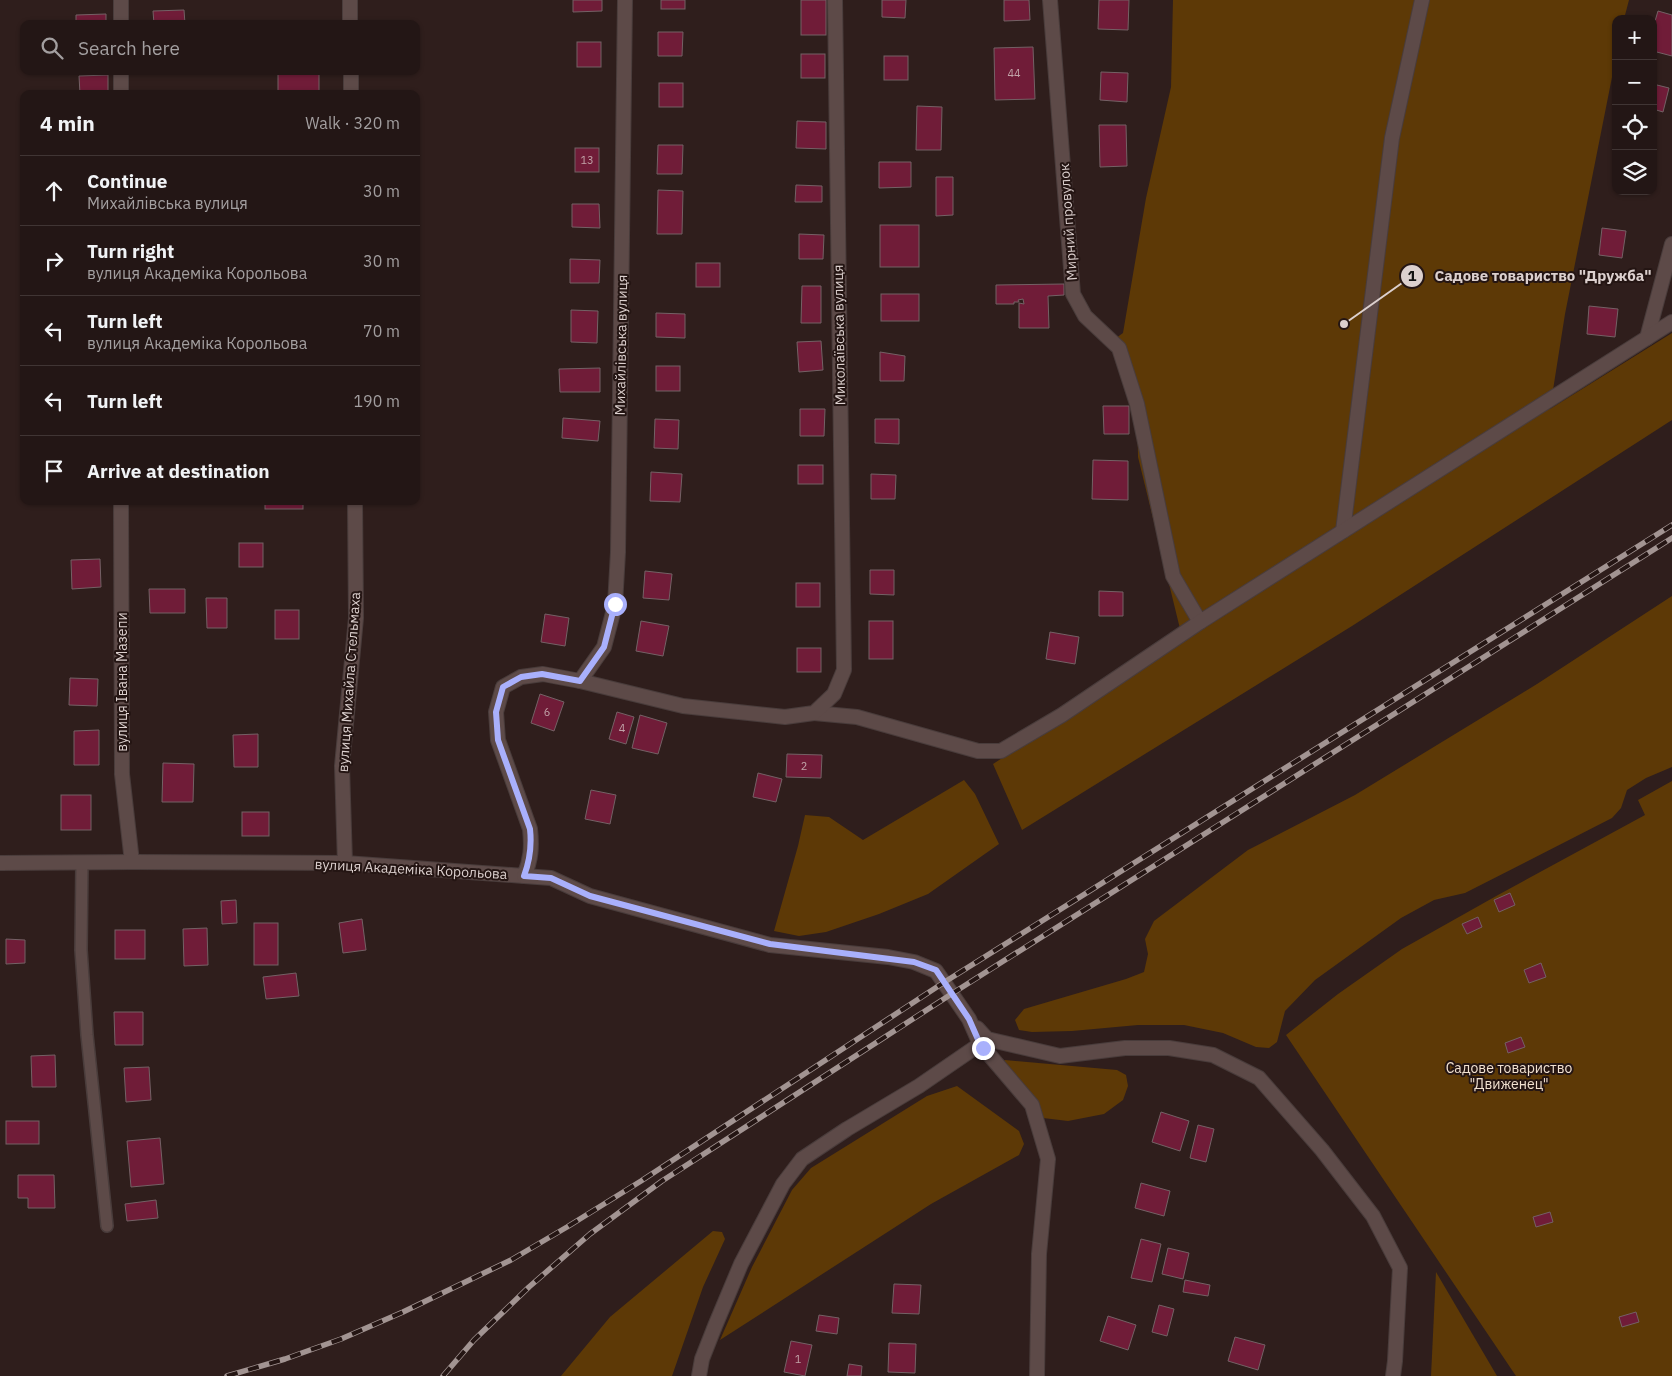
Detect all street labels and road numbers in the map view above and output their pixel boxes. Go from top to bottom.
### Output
street label: Мирний провулок [1055,162,1081,281]
street label: Миколаївська вулиця [829,264,849,406]
street label: Михайлівська вулиця [611,274,631,416]
street label: вулиця Михайла Стельмаха [334,591,364,773]
street label: вулиця Івана Мазепи [113,612,131,752]
street label: вулиця Академіка Корольова [314,855,508,883]

